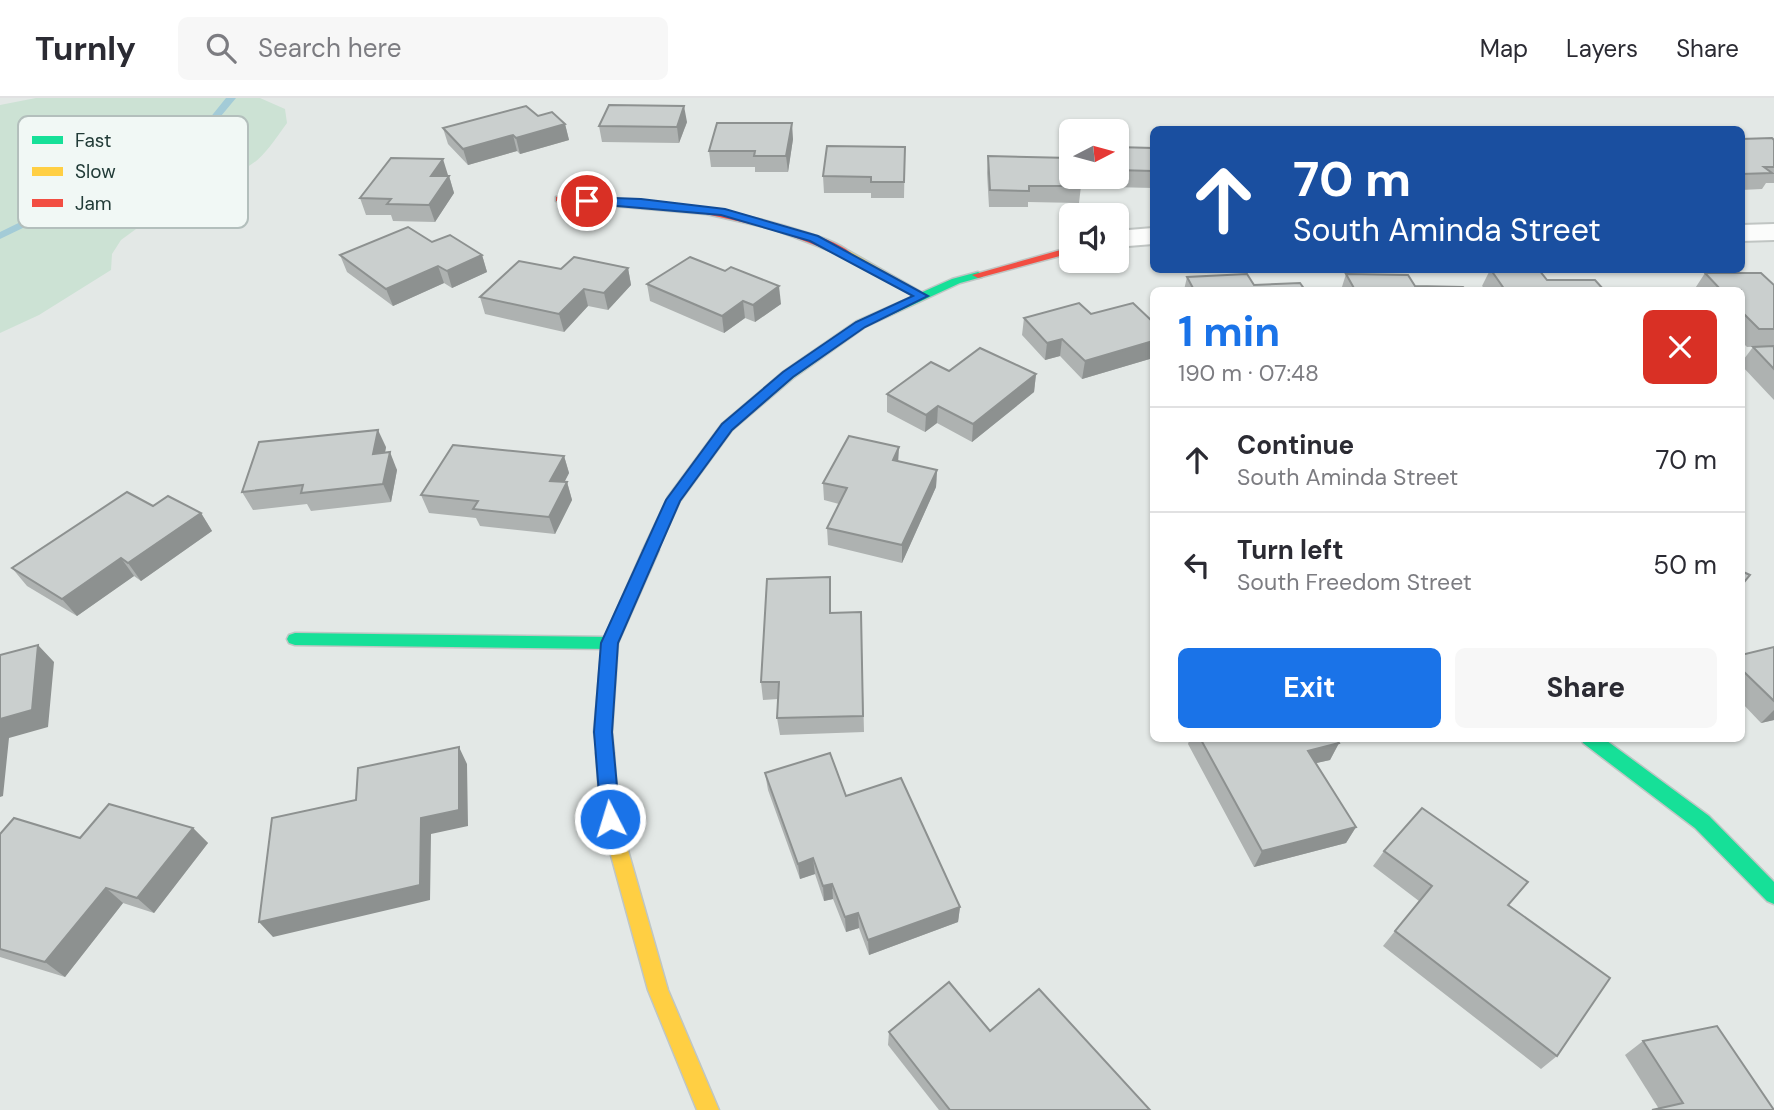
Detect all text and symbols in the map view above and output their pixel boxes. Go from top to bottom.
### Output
search box [178,17,668,80]
text: Turnly [35,27,136,70]
icon: search [202,29,240,67]
text: Search here [258,31,401,65]
text: Map [1480,33,1528,64]
text: Layers [1566,33,1638,64]
text: Share [1676,33,1739,64]
legend [18,116,248,228]
north arrow [1059,119,1129,189]
map controls [1059,119,1129,273]
text: Fast [75,128,111,153]
text: 70 m [1293,147,1411,211]
icon: ahead [1178,154,1269,245]
text: Slow [75,159,116,184]
pin [557,171,617,231]
icon: arrive [568,182,606,220]
text: Jam [75,191,112,216]
button: sound [1059,203,1129,273]
text: South Aminda Street [1293,209,1601,251]
text: 1 min [1178,304,1280,359]
button: close [1643,310,1717,384]
text: 190 m · 07:48 [1178,358,1319,388]
text: Continue [1237,428,1354,462]
icon: ahead [1178,441,1216,479]
text: 70 m [1656,443,1717,477]
text: South Aminda Street [1237,462,1458,492]
text: Turn left [1237,533,1344,567]
icon: left [1178,546,1216,584]
text: 50 m [1653,548,1717,582]
text: South Freedom Street [1237,567,1472,597]
button: Exit [1178,648,1441,728]
button: Share [1455,648,1717,728]
position arrow [573,782,647,856]

